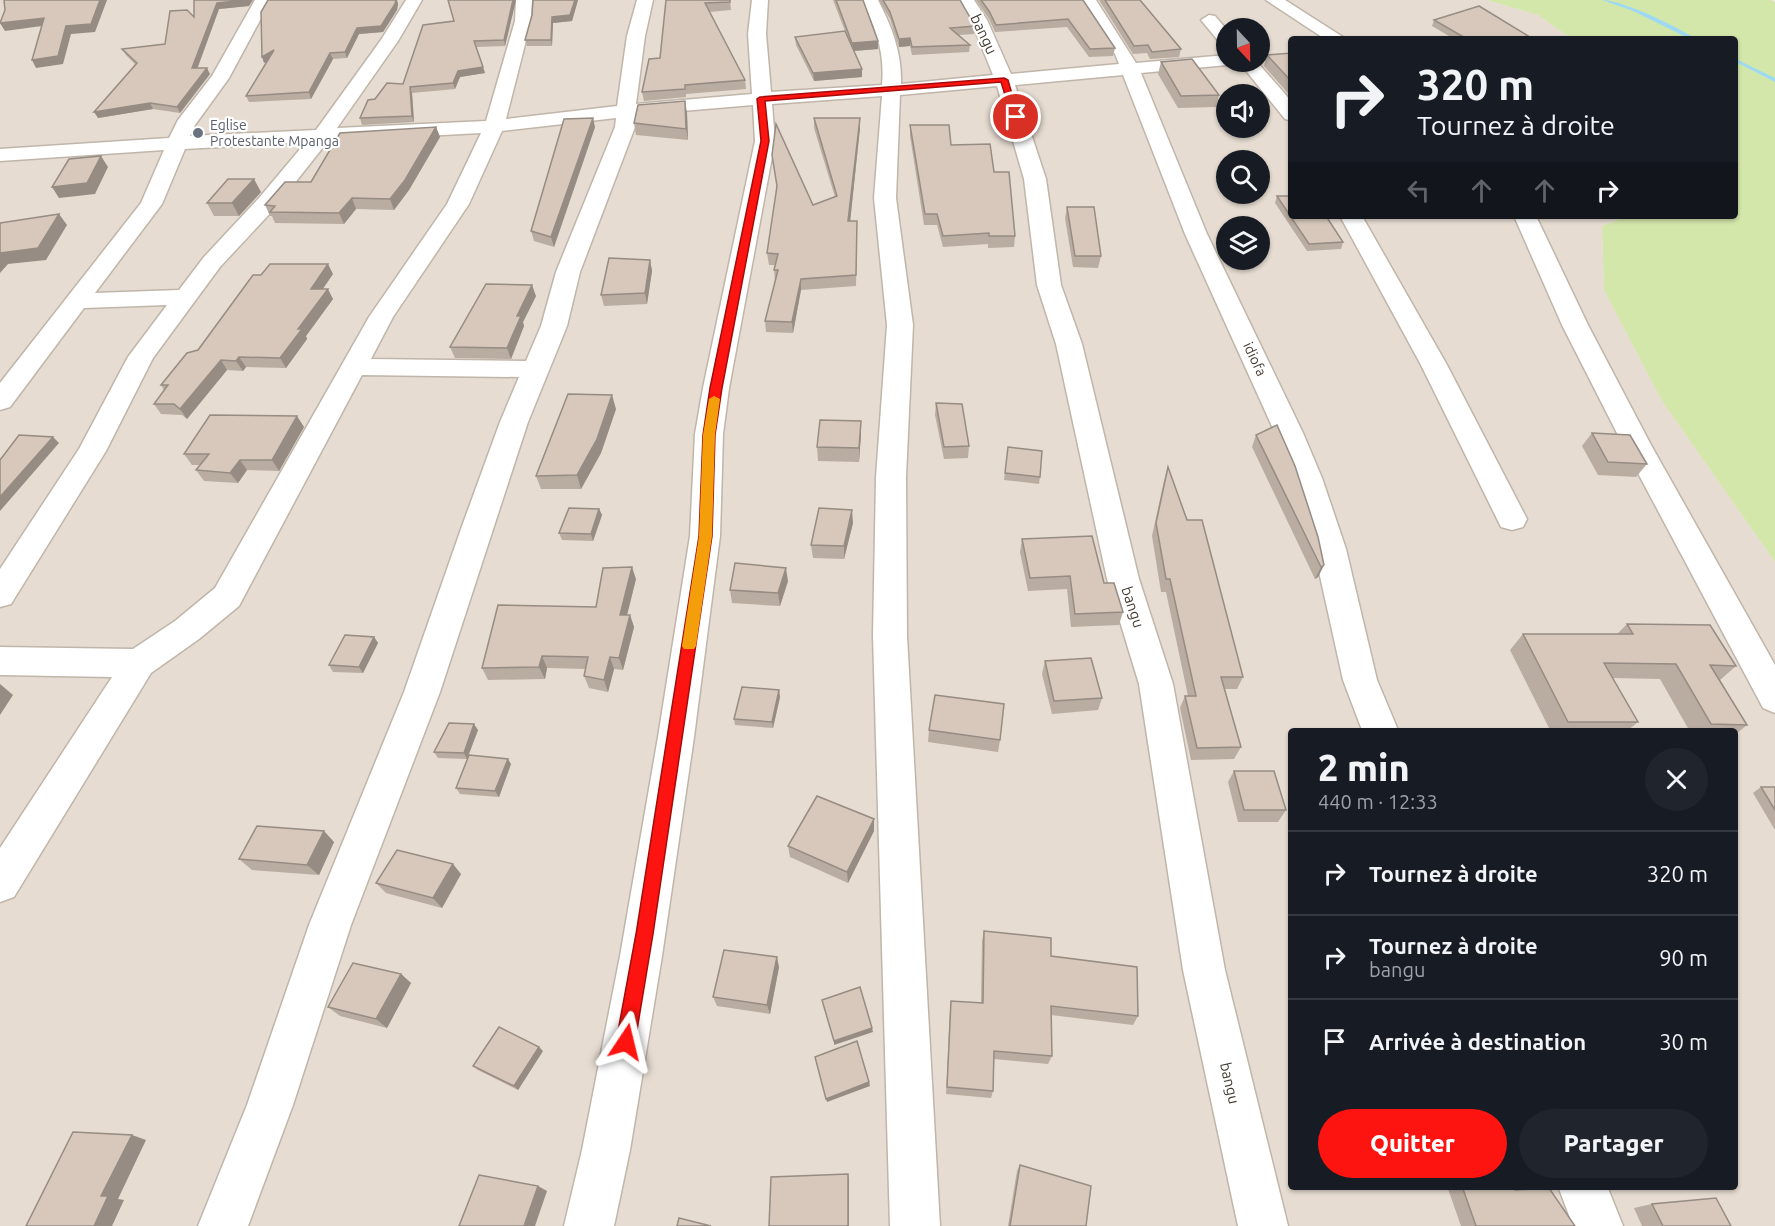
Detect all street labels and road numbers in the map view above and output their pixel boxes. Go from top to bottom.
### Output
street label: bangu [967,11,1001,57]
street label: idiofa [1240,339,1270,379]
street label: bangu [1118,584,1148,630]
street label: bangu [1217,1061,1243,1105]

